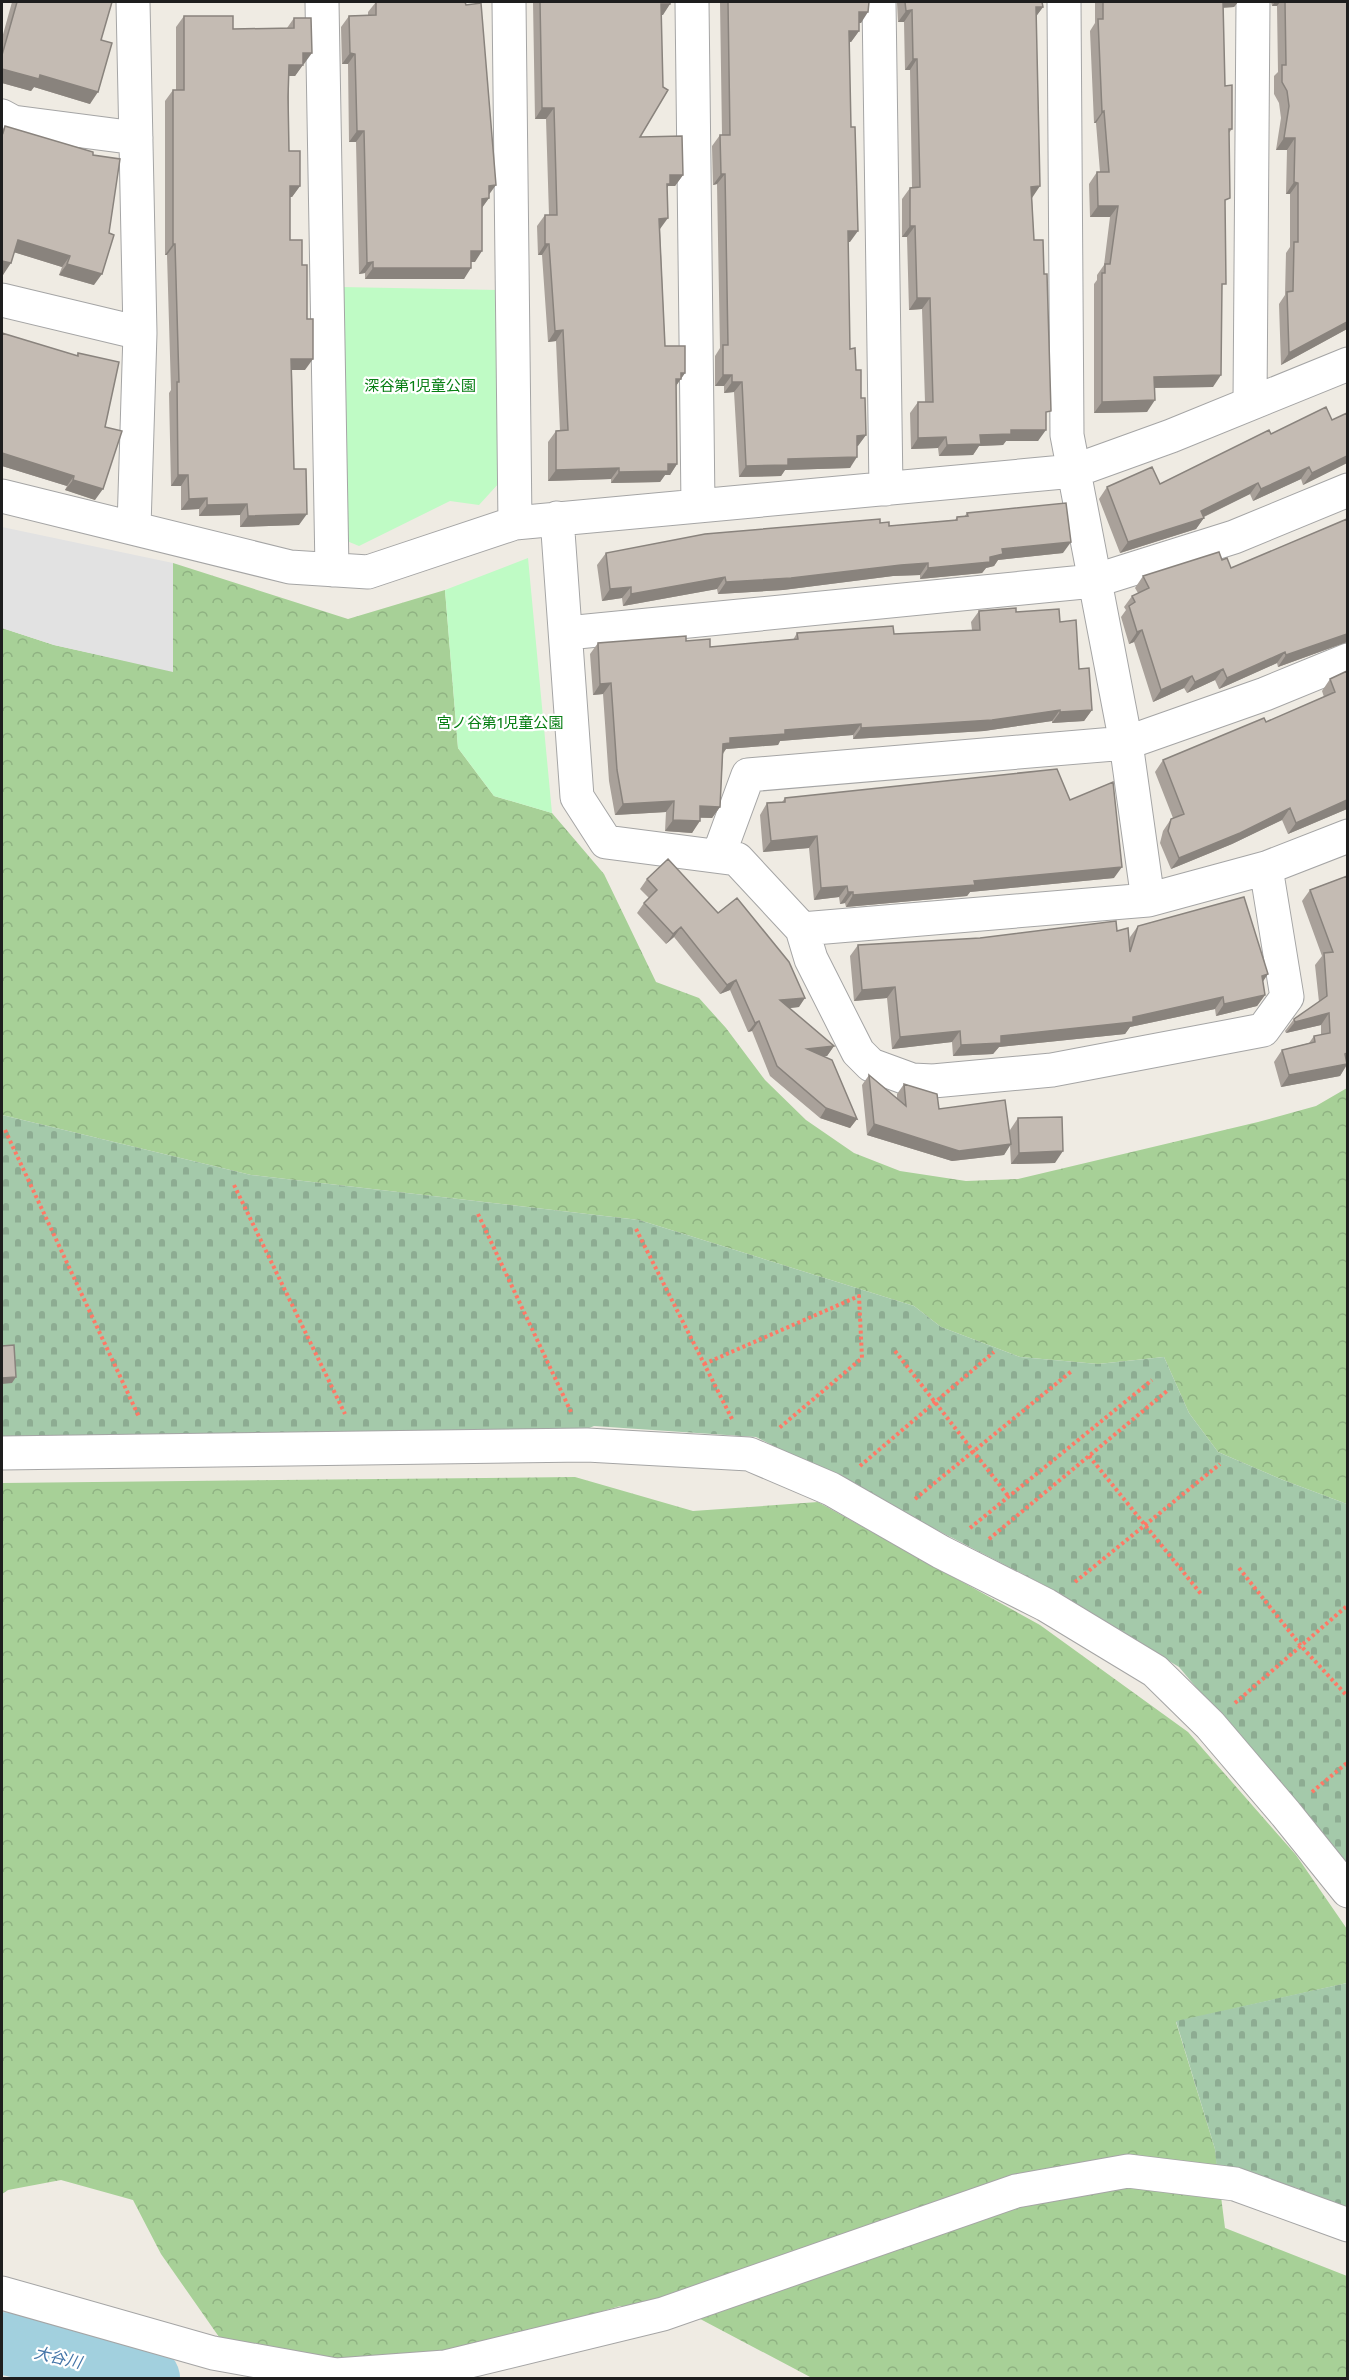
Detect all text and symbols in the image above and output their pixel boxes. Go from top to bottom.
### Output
park label: 深谷第1児童公園 [364,377,476,395]
park label: 宮ノ谷第1児童公園 [437,714,563,732]
water label: 大谷川 [32,2343,85,2373]

